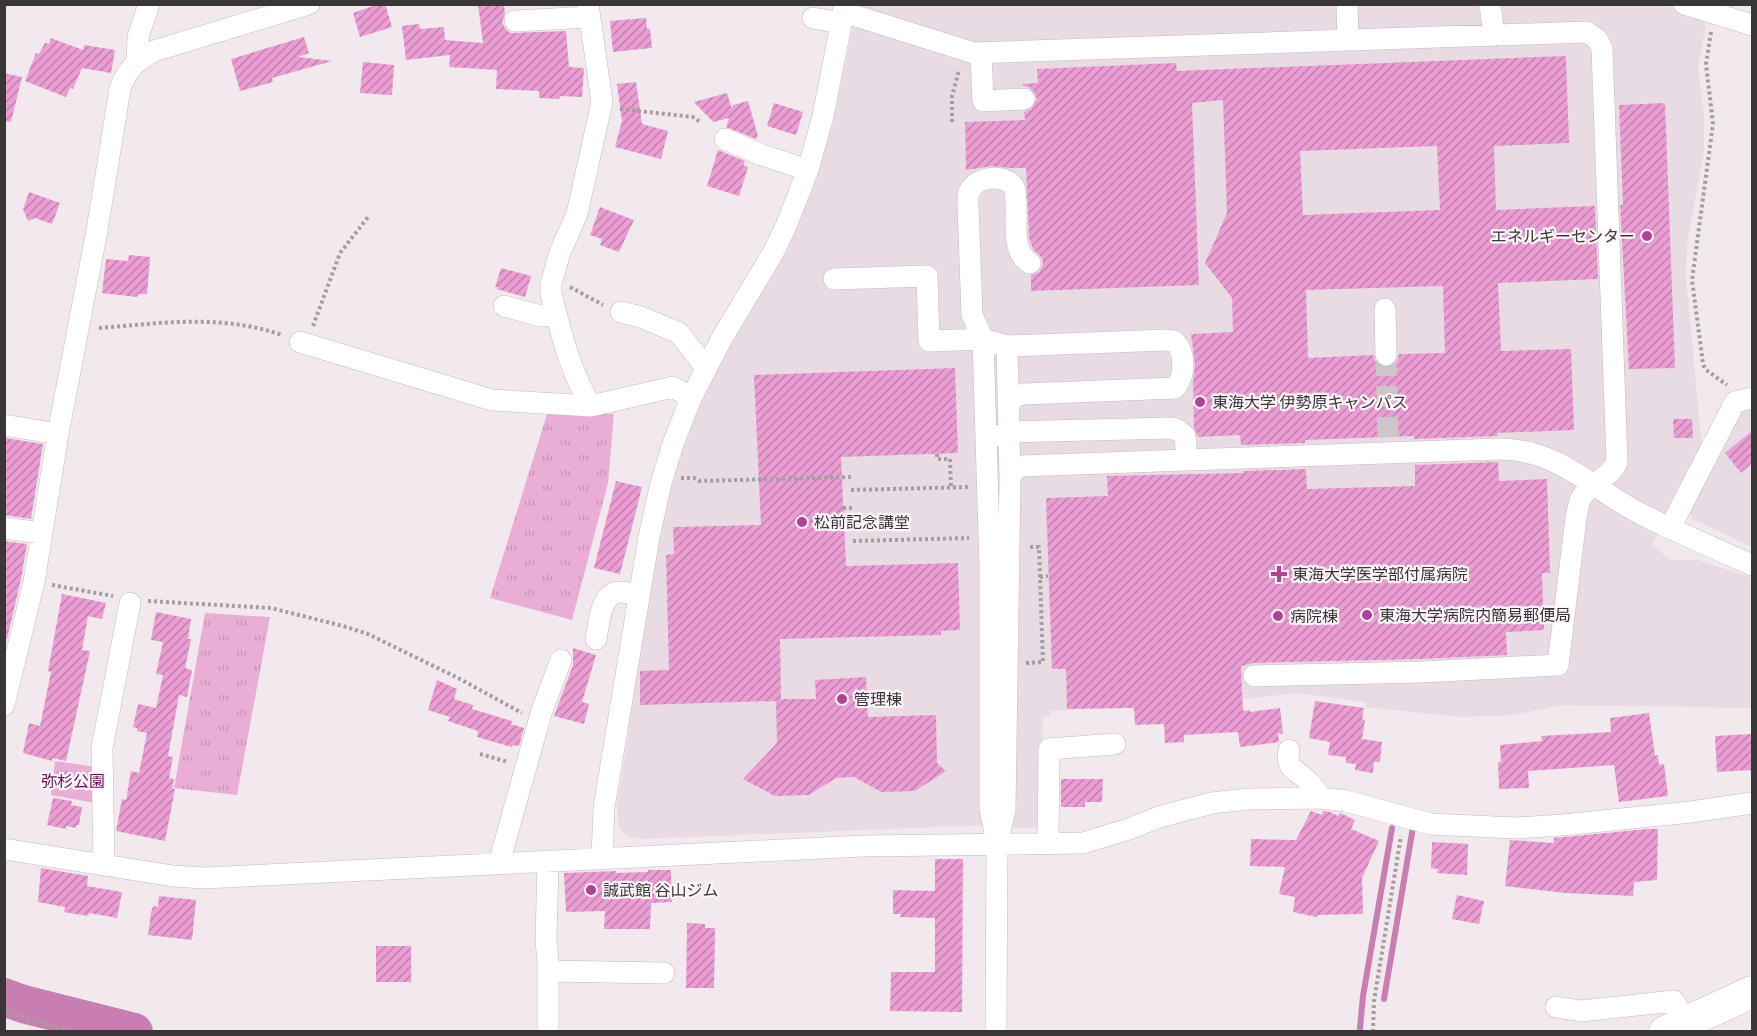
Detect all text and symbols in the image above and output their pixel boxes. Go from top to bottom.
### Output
place label: エネルギーセンター [1491,226,1635,245]
marker: エネルギーセンター [1640,229,1654,243]
place label: 東海大学 伊勢原キャンパス [1212,392,1408,411]
marker: 東海大学 伊勢原キャンパス [1193,395,1207,409]
place label: 松前記念講堂 [814,512,910,531]
marker: 松前記念講堂 [795,515,809,529]
place label: 東海大学医学部付属病院 [1292,564,1468,583]
marker: 東海大学医学部付属病院 [1270,565,1288,583]
place label: 東海大学病院内簡易郵便局 [1379,605,1571,624]
place label: 病院棟 [1290,606,1338,625]
marker: 東海大学病院内簡易郵便局 [1360,608,1374,622]
marker: 病院棟 [1271,609,1285,623]
place label: 管理棟 [854,689,902,708]
marker: 管理棟 [835,692,849,706]
park label: 弥杉公園 [41,771,105,790]
place label: 誠武館 谷山ジム [603,880,719,899]
marker: 誠武館 谷山ジム [584,883,598,897]

